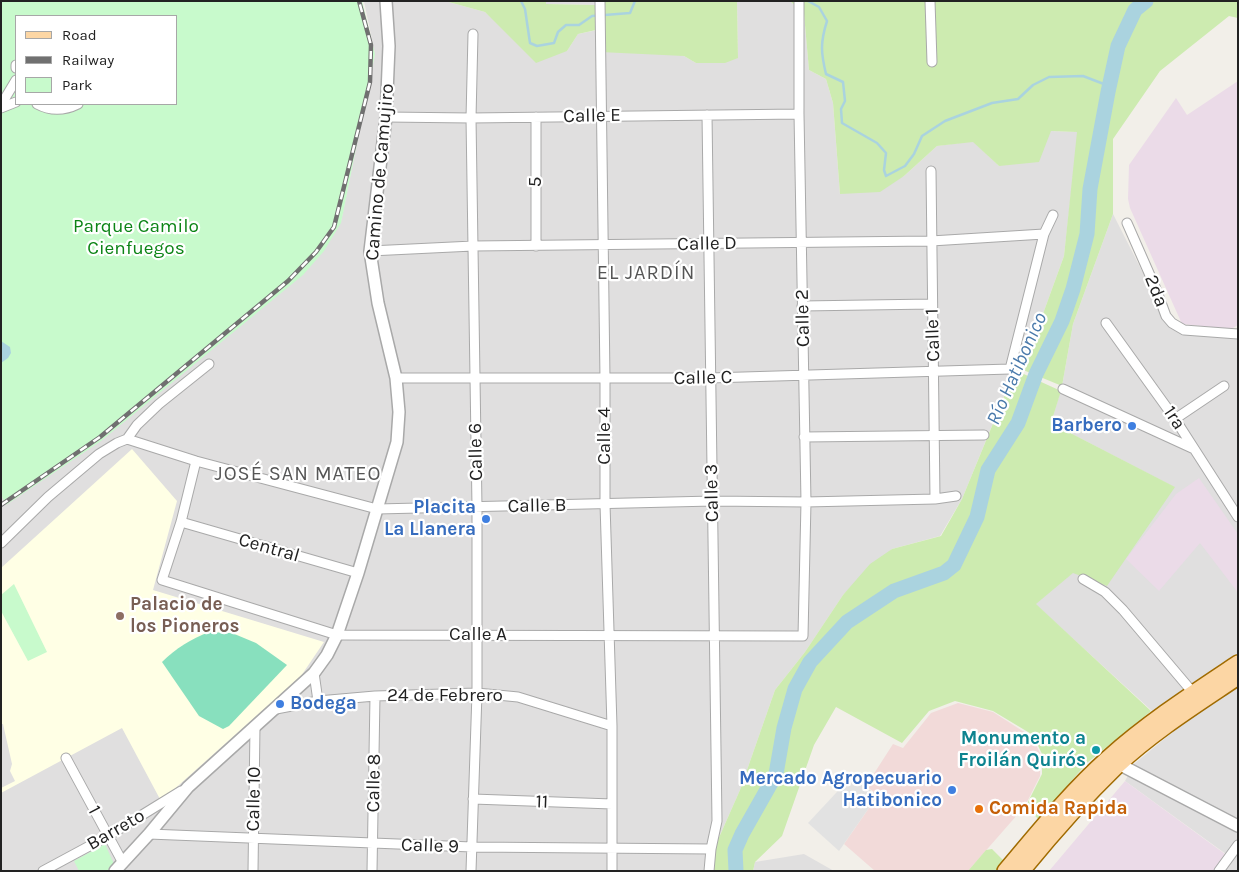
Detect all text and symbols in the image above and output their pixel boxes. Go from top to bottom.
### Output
legend [15,15,178,105]
text: Road [62,26,97,44]
text: Railway [62,51,114,69]
text: Park [62,76,92,94]
street label: Camino de Camujiro [361,83,399,261]
street label: Calle E [563,104,621,128]
street label: 5 [525,177,547,187]
park label: Parque Camilo Cienfuegos [73,216,199,260]
street label: Calle D [677,232,737,256]
district label: EL JARDÍN [596,261,696,285]
street label: 2da [1139,272,1173,310]
street label: Calle 2 [791,289,815,347]
street label: Calle 1 [921,308,945,362]
water label: Río Hatibonico [982,309,1052,429]
street label: Calle C [673,366,733,390]
street label: 1ra [1158,402,1190,434]
street label: Calle 4 [594,407,616,465]
place label: Barbero [1051,415,1122,437]
marker: Barbero [1126,420,1138,432]
street label: Calle 6 [464,423,488,481]
district label: JOSÉ SAN MATEO [213,462,383,486]
street label: Calle 3 [700,464,724,522]
street label: Calle B [507,494,567,518]
place label: Placita La Llanera [384,497,476,541]
marker: Placita La Llanera [480,513,492,525]
street label: Central [236,528,302,568]
place label: Palacio de los Pioneros [130,594,240,638]
marker: Palacio de los Pioneros [114,610,126,622]
street label: Calle A [449,624,507,646]
street label: 24 de Febrero [387,685,503,707]
place label: Bodega [290,693,357,715]
marker: Bodega [274,698,286,710]
place label: Monumento a Froilán Quirós [958,728,1086,772]
marker: Monumento a Froilán Quirós [1090,744,1102,756]
street label: Calle 8 [362,753,386,813]
street label: Calle 10 [242,767,266,831]
place label: Mercado Agropecuario Hatibonico [739,768,942,812]
marker: Mercado Agropecuario Hatibonico [946,784,958,796]
street label: 11 [535,790,549,814]
place label: Comida Rapida [989,798,1128,820]
street label: 1 [82,802,106,818]
marker: Comida Rapida [973,803,985,815]
street label: Barreto [83,804,149,856]
street label: Calle 9 [401,834,459,858]

